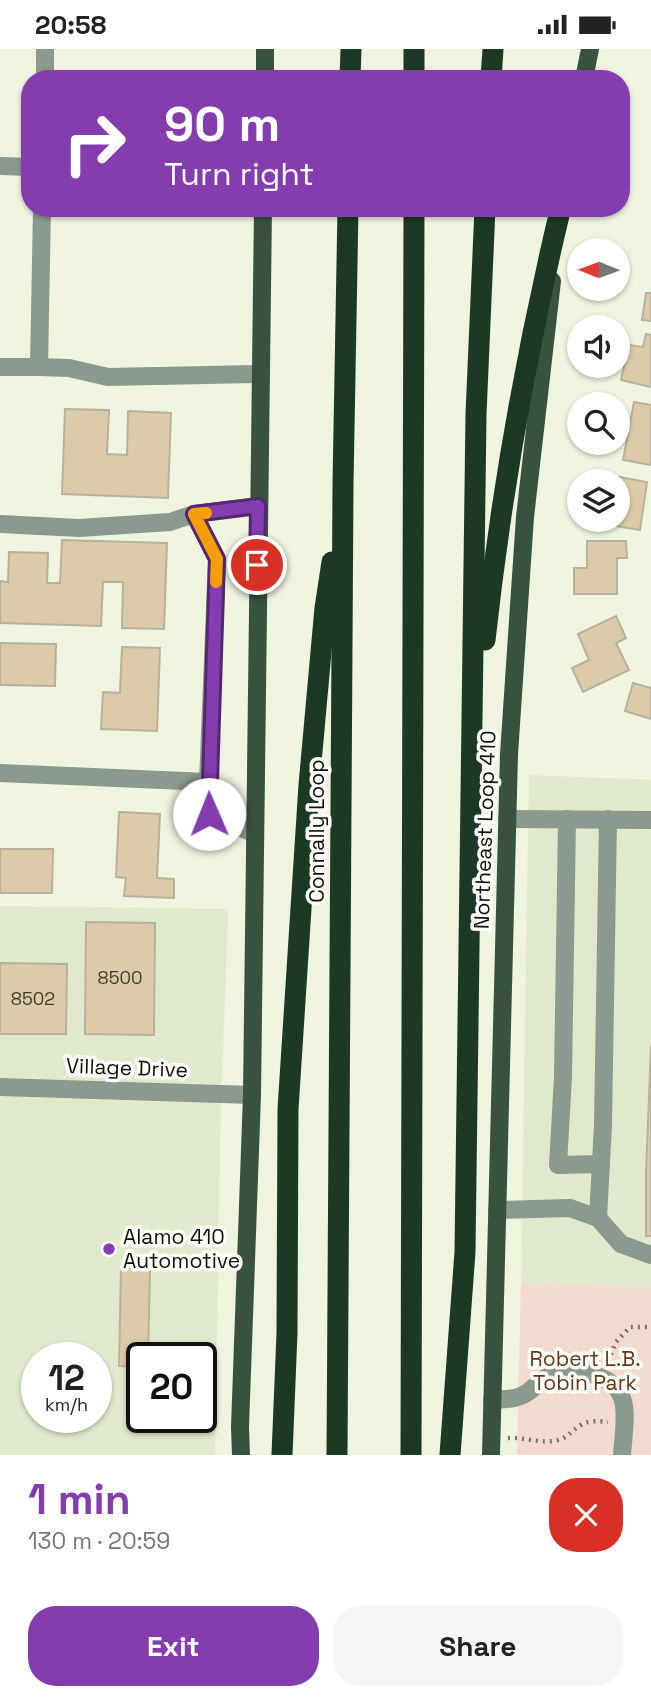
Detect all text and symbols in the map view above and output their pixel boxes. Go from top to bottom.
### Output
text: 20:58 [35,8,106,42]
text: 90 m [164,93,280,155]
icon: right [49,98,140,189]
text: Turn right [164,154,314,194]
north arrow [567,238,630,301]
map controls [567,238,630,532]
button: sound [567,315,630,378]
button: search [567,392,630,455]
button: layers [567,469,630,532]
pin [227,535,287,595]
icon: arrive [238,546,276,584]
street label: Northeast Loop 410 [468,730,501,930]
street label: Connally Loop [303,759,330,903]
position arrow [172,777,246,851]
house number: 8500 [97,966,143,989]
house number: 8502 [11,987,55,1010]
street label: Village Drive [66,1052,188,1083]
place label: Alamo 410 Automotive [123,1223,240,1274]
marker: Alamo 410 Automotive [101,1241,117,1257]
speed limit sign: 20 [126,1342,217,1433]
park label: Robert L.B. Tobin Park [529,1345,641,1396]
text: 12 [48,1356,85,1400]
text: km/h [45,1393,88,1416]
text: 1 min [28,1473,131,1526]
button: close [549,1478,623,1552]
text: 130 m · 20:59 [28,1526,170,1556]
button: Exit [28,1606,319,1686]
button: Share [333,1606,623,1686]

